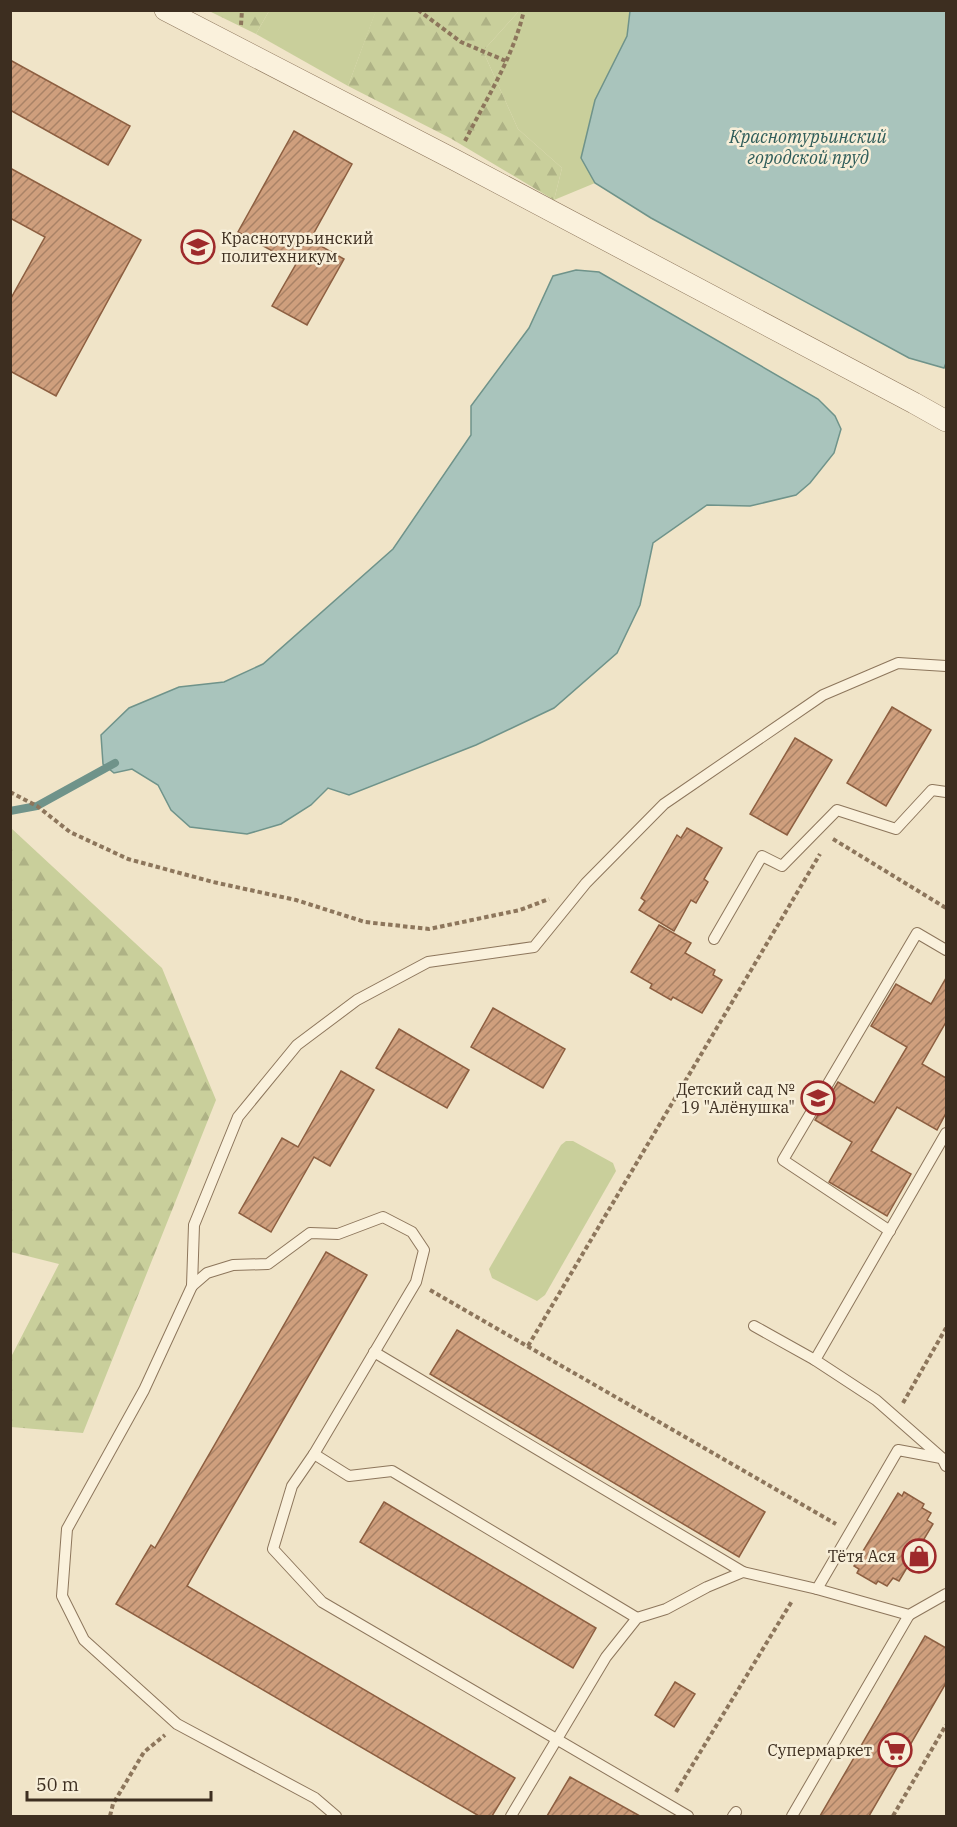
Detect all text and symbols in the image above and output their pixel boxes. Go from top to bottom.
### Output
water label: Краснотурьинский городской пруд [728,125,887,169]
place label: Краснотурьинский политехникум [221,228,374,266]
school or university icon: Краснотурьинский политехникум [180,229,216,265]
place label: Детский сад № 19 "Алёнушка" [676,1079,795,1117]
school or university icon: Детский сад № 19 "Алёнушка" [800,1080,836,1116]
shop icon: Тётя Ася [901,1538,937,1574]
place label: Тётя Ася [828,1546,896,1566]
supermarket icon: Супермаркет [877,1732,913,1768]
place label: Супермаркет [767,1740,872,1760]
scale bar [27,1764,212,1802]
text: 50 m [36,1773,79,1796]

